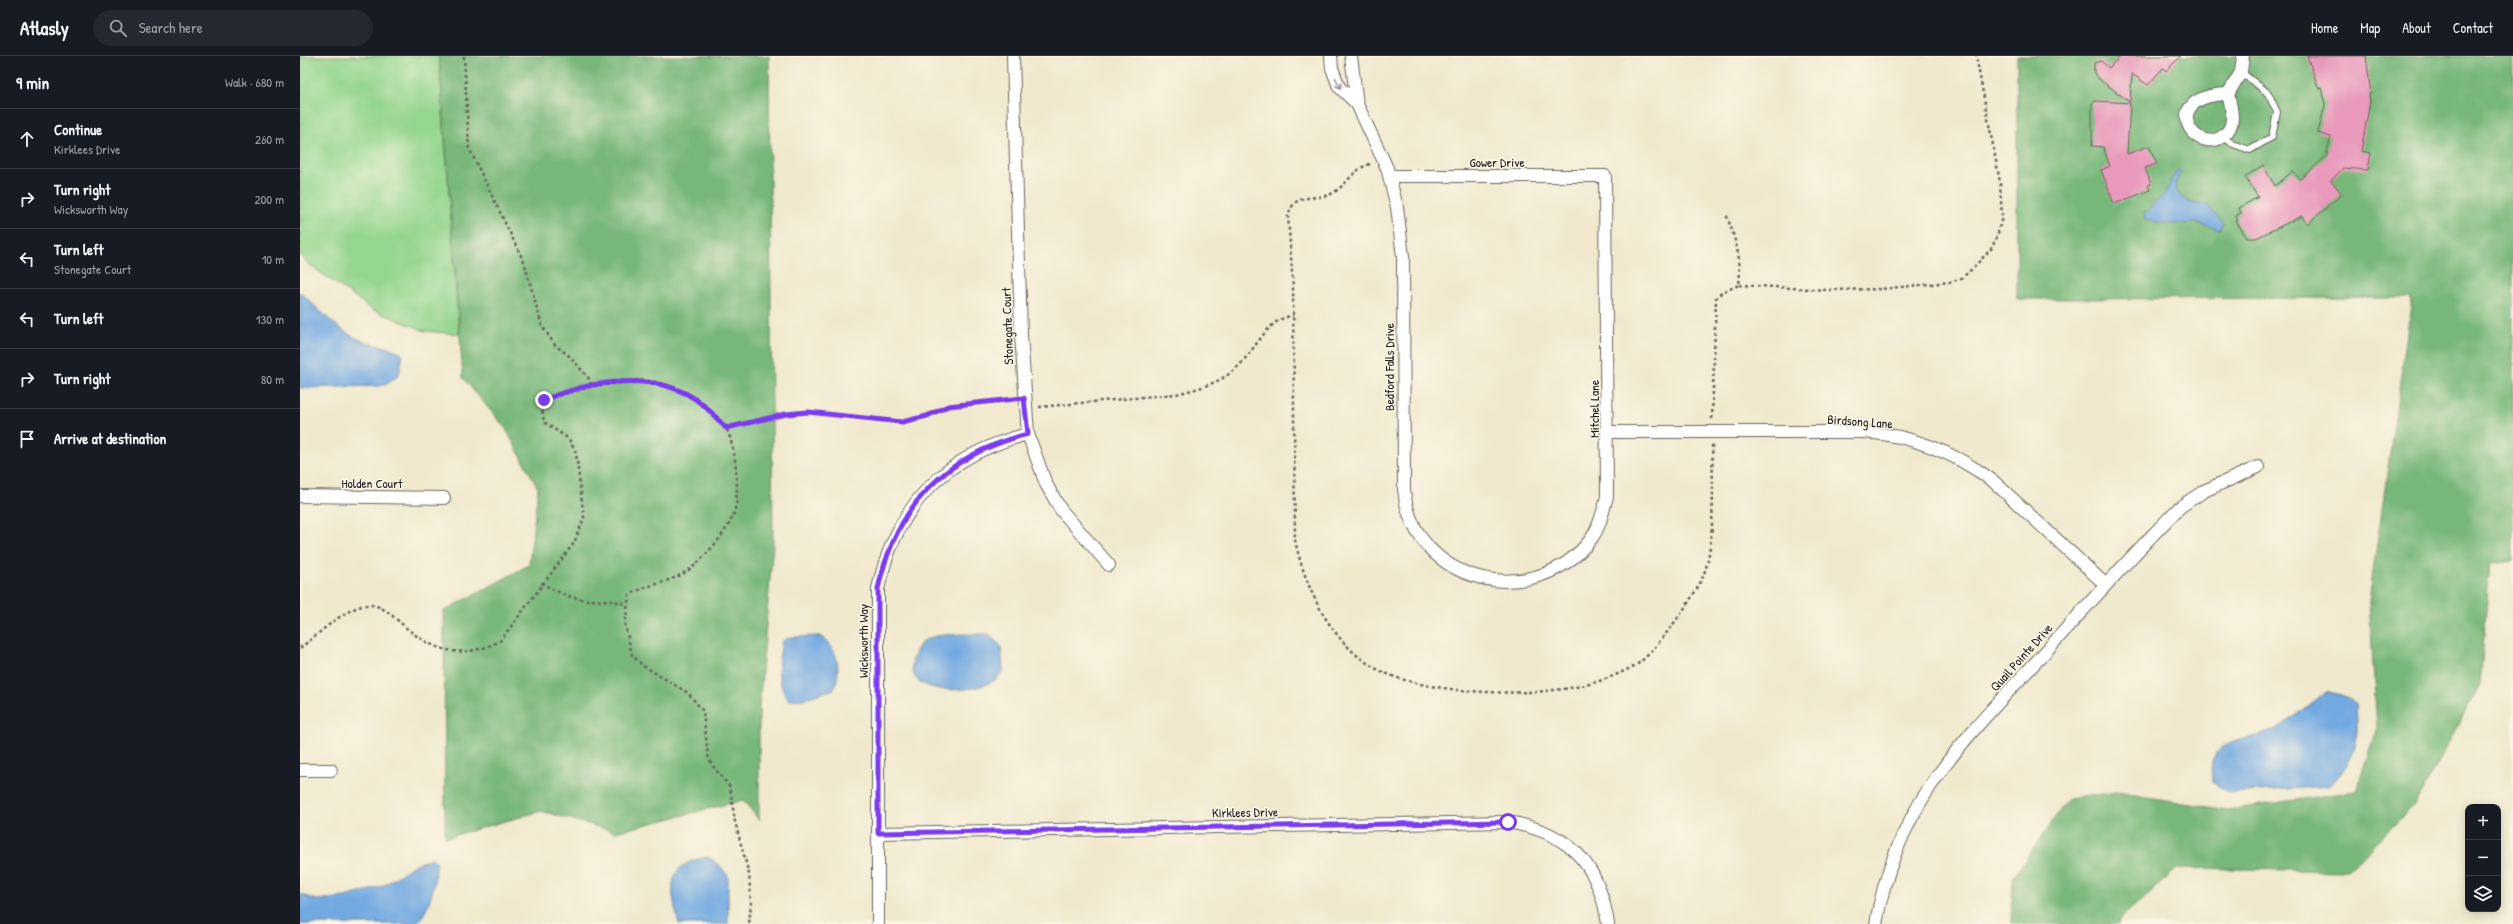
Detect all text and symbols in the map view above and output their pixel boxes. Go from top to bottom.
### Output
search box [93,10,373,46]
text: Atlasly [20,15,69,41]
icon: search [107,17,129,39]
text: Search here [139,17,203,38]
text: Home [2311,18,2338,37]
text: Map [2360,18,2380,37]
text: About [2402,18,2431,37]
text: Contact [2453,18,2493,37]
text: 9 min [16,71,49,94]
text: Walk · 680 m [225,73,284,91]
one-way arrow [1335,77,1342,89]
text: Continue [54,119,102,140]
icon: ahead [16,128,38,150]
text: 260 m [255,130,284,148]
text: Kirklees Drive [54,140,120,158]
street label: Gower Drive [1469,153,1525,171]
text: Turn right [54,179,110,200]
icon: right [16,188,38,210]
text: 200 m [254,190,284,208]
text: Wicksworth Way [54,200,128,218]
text: Turn left [54,239,104,260]
icon: left [16,248,38,270]
text: 10 m [262,250,284,268]
text: Stonegate Court [54,260,131,278]
street label: Stonegate Court [997,287,1017,365]
icon: left [16,308,38,330]
text: Turn left [54,308,104,329]
text: 130 m [256,310,284,328]
street label: Bedford Falls Drive [1380,323,1398,411]
icon: right [16,368,38,390]
text: Turn right [54,368,110,389]
text: 80 m [261,370,284,388]
street label: Mitchel Lane [1585,380,1603,438]
route end [535,391,553,409]
street label: Birdsong Lane [1827,410,1893,432]
icon: arrive [16,428,38,450]
text: Arrive at destination [54,428,166,449]
street label: Holden Court [342,474,403,492]
street label: Wicksworth Way [854,603,872,678]
street label: Quail Pointe Drive [1986,619,2056,695]
street label: Kirklees Drive [1212,802,1278,822]
map controls [2465,804,2501,912]
button: + [2465,804,2501,840]
route start [1499,813,1517,831]
button: − [2465,840,2501,876]
button: layers [2465,876,2501,912]

